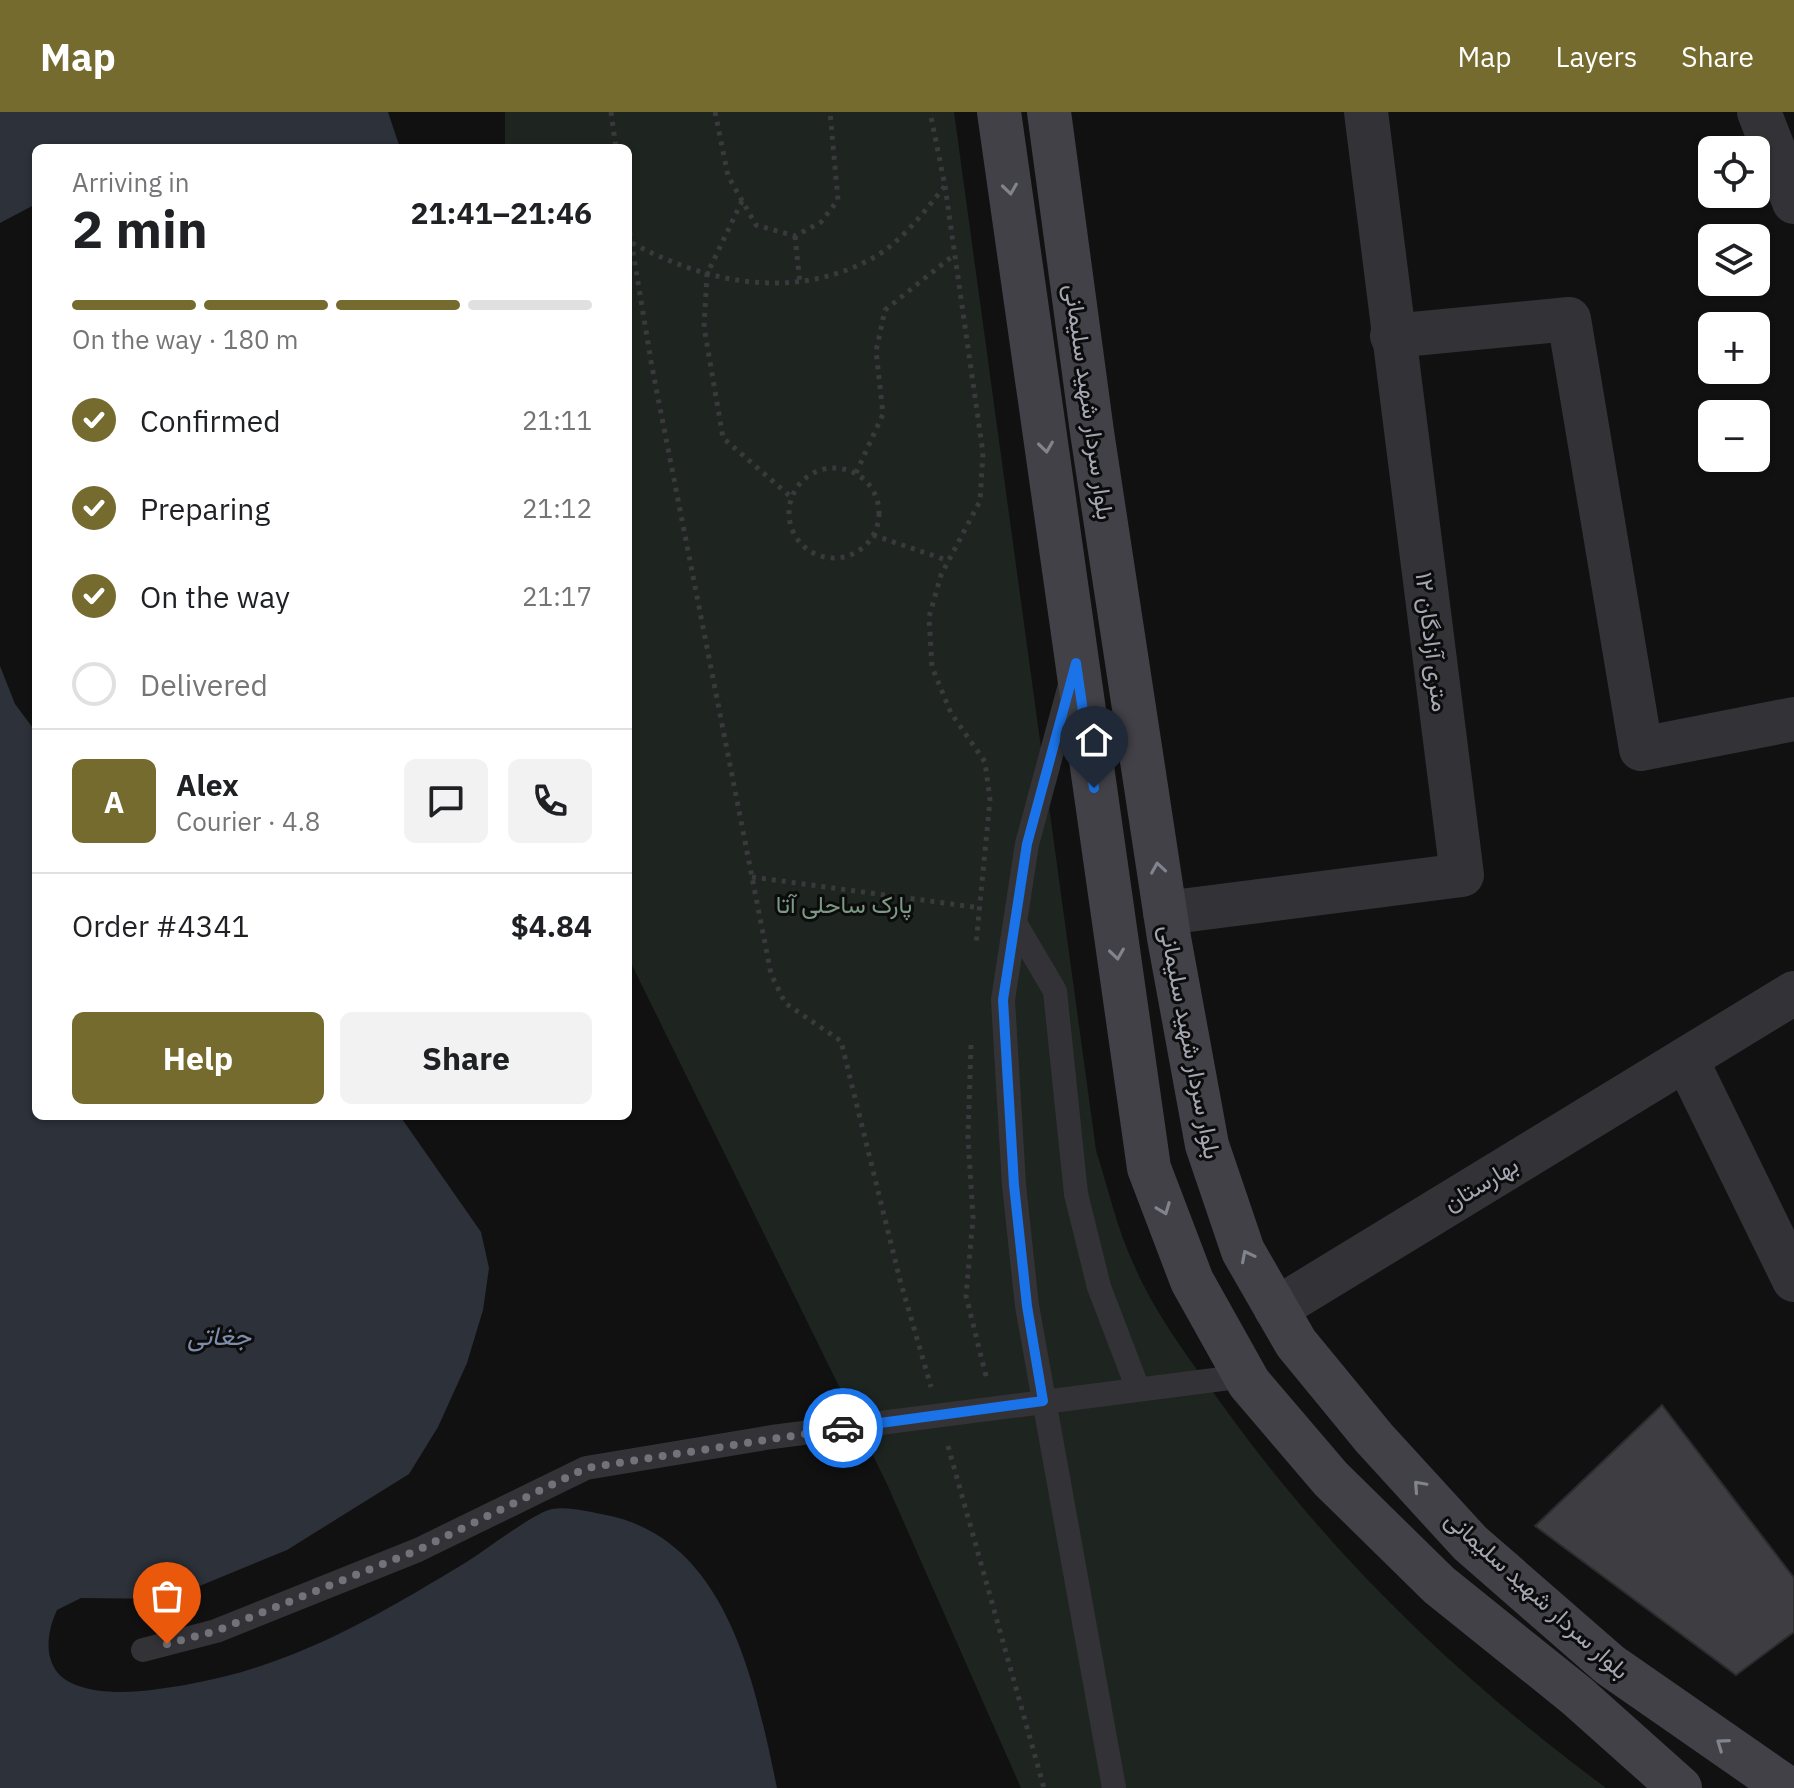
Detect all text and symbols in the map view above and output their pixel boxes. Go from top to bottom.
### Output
text: Map [40,32,116,81]
text: Map [1457,38,1511,75]
text: Layers [1555,38,1637,75]
text: Share [1681,38,1754,75]
map controls [1698,136,1770,472]
button: locate [1698,136,1770,208]
text: Arriving in [72,165,189,199]
one-way arrow [1001,182,1018,196]
text: 21:41–21:46 [411,193,592,232]
text: 2 min [72,195,208,262]
button: layers [1698,224,1770,296]
street label: بلوار سردار شهید سلیمانی [1058,282,1122,522]
button: + [1698,312,1770,384]
text: On the way · 180 m [72,322,298,356]
icon: check [72,398,116,442]
button: − [1698,400,1770,472]
text: Confirmed [140,401,281,440]
text: 21:11 [522,403,592,437]
one-way arrow [1037,440,1054,454]
icon: check [72,486,116,530]
text: Preparing [140,489,270,528]
text: 21:12 [522,491,592,525]
street label: ۱۲ متری آزادگان [1409,570,1457,714]
icon: check [72,574,116,618]
text: On the way [140,577,290,616]
text: 21:17 [522,579,592,613]
text: Delivered [140,665,268,704]
pin [1060,706,1128,788]
icon: home [1072,718,1116,762]
button: chat [404,759,488,843]
button: phone [508,759,592,843]
text: Alex [176,765,239,804]
text: A [104,782,124,821]
text: Courier · 4.8 [176,804,320,838]
one-way arrow [1150,861,1167,875]
park label: پارک ساحلی آتا [776,888,912,921]
text: Order #4341 [72,906,249,945]
text: $4.84 [511,906,592,945]
street label: بلوار سردار شهید سلیمانی [1153,922,1229,1162]
one-way arrow [1108,947,1125,961]
button: Help [72,1012,324,1104]
button: Share [340,1012,592,1104]
street label: بهارستان [1437,1148,1524,1218]
one-way arrow [1154,1201,1171,1215]
one-way arrow [1241,1250,1256,1265]
water label: جغاتی [187,1318,253,1352]
courier [803,1388,883,1468]
icon: car [821,1406,865,1450]
one-way arrow [1413,1481,1428,1495]
street label: بلوار سردار شهید سلیمانی [1439,1503,1637,1686]
pin [133,1562,201,1644]
icon: bag [145,1574,189,1618]
one-way arrow [1717,1739,1731,1754]

